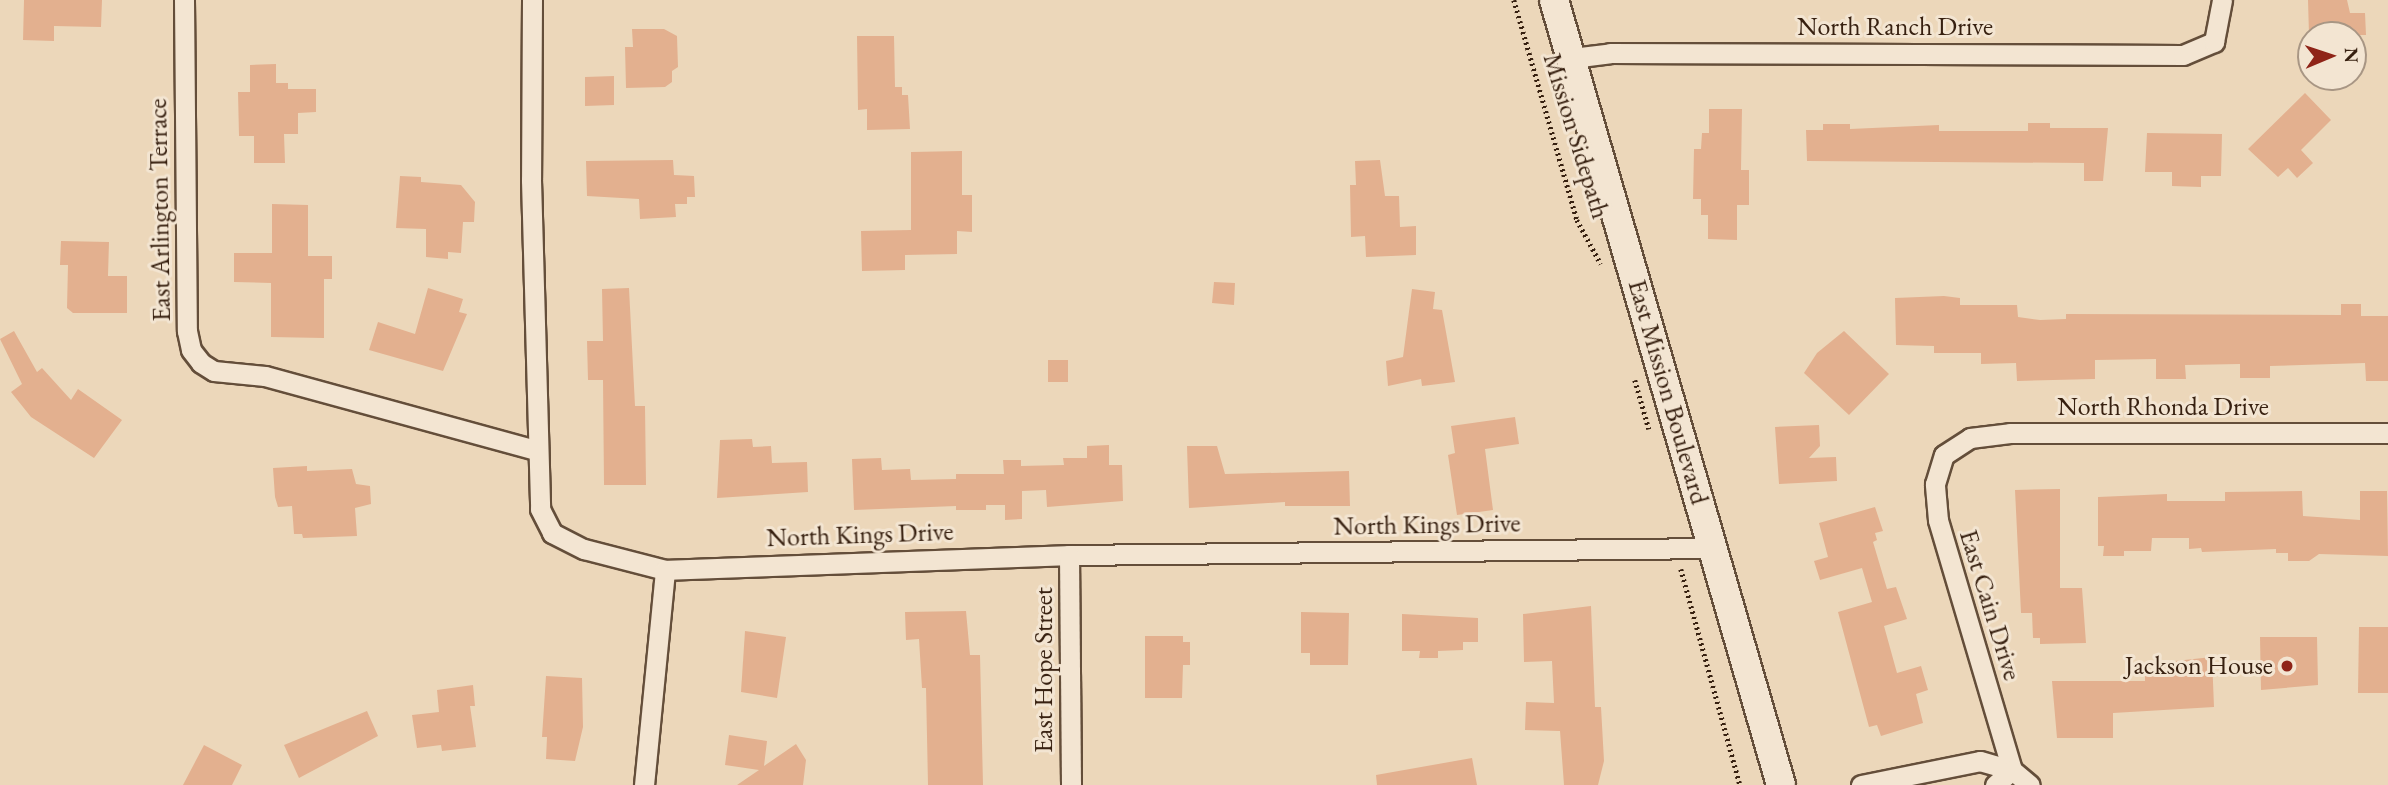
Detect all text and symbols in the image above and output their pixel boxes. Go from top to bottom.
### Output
street label: North Ranch Drive [1797,11,1993,43]
north arrow [2297,21,2367,91]
text: N [2339,47,2364,63]
street label: Mission Sidepath [1536,49,1616,223]
street label: East Arlington Terrace [142,98,178,322]
street label: East Mission Boulevard [1621,276,1715,508]
street label: North Rhonda Drive [2057,391,2269,423]
street label: North Kings Drive [1333,508,1521,542]
street label: North Kings Drive [766,516,954,554]
street label: East Cain Drive [1952,526,2028,684]
street label: East Hope Street [1028,587,1060,753]
place label: Jackson House [2125,650,2273,682]
marker: Jackson House [2279,658,2295,674]

